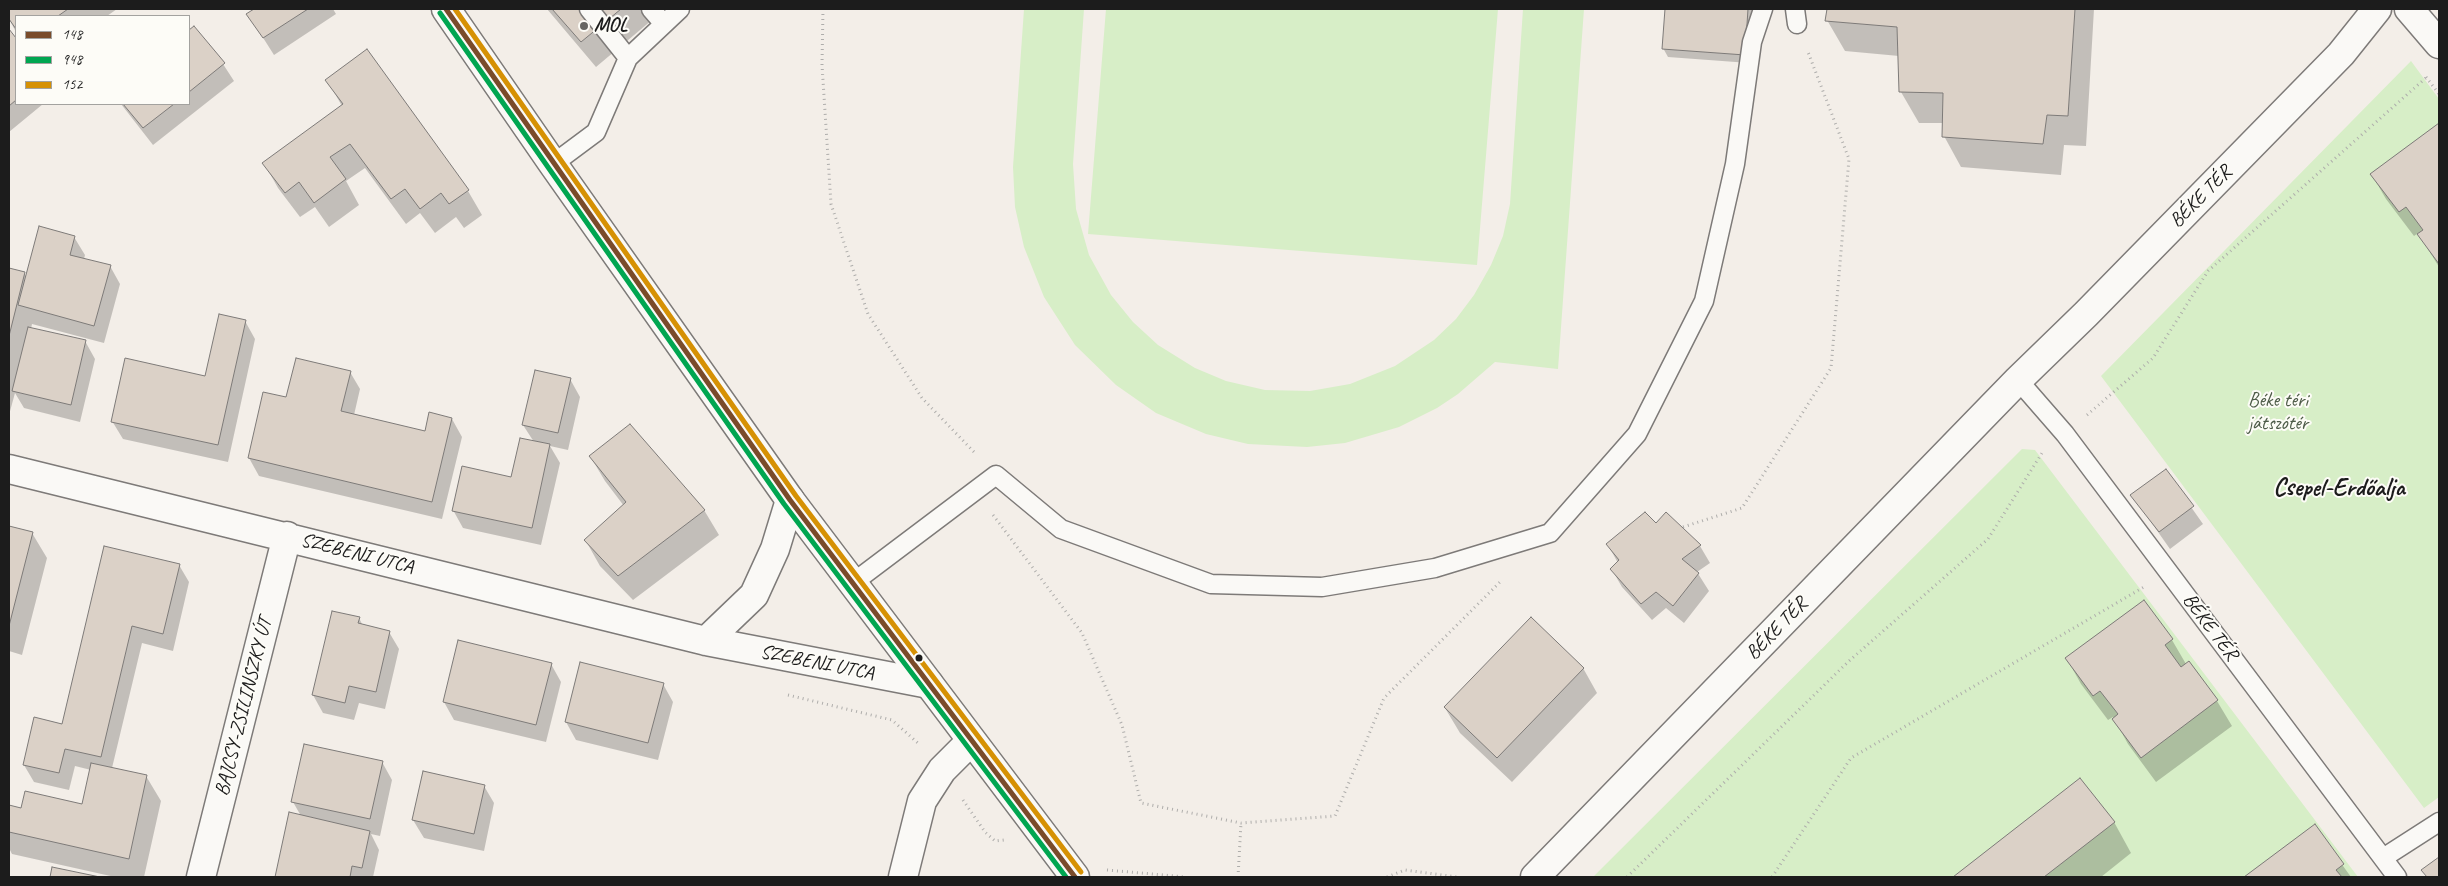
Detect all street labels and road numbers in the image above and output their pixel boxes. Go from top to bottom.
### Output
street label: BÉKE TÉR [2165,161,2237,233]
street label: SZEBENI UTCA [298,528,416,580]
street label: BÉKE TÉR [2177,589,2243,665]
street label: BÉKE TÉR [1741,593,1813,665]
street label: BAJCSY-ZSILINSZKY ÚT [210,615,278,799]
street label: SZEBENI UTCA [758,640,876,686]

